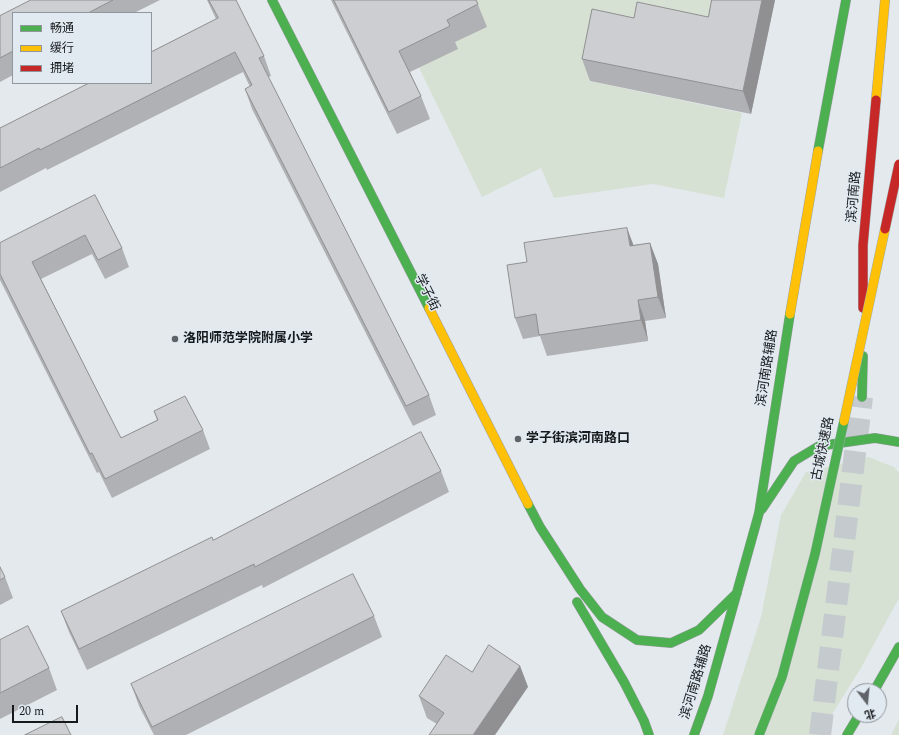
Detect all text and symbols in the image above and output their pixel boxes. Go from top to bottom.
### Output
legend [12,12,152,84]
text: 畅通 [50,19,74,38]
text: 缓行 [50,39,74,58]
text: 拥堵 [50,59,74,78]
street label: 滨河南路 [845,170,865,224]
street label: 学子街 [410,272,442,314]
street label: 滨河南路辅路 [754,328,782,408]
place label: 洛阳师范学院附属小学 [183,331,313,347]
marker: 洛阳师范学院附属小学 [170,334,180,344]
street label: 古城快速路 [810,416,838,482]
place label: 学子街滨河南路口 [526,431,630,447]
marker: 学子街滨河南路口 [513,434,523,444]
street label: 滨河南路辅路 [678,642,716,722]
north arrow [847,683,887,723]
scale bar [14,697,80,723]
text: 20 m [19,702,44,721]
text: 北 [863,704,878,724]

